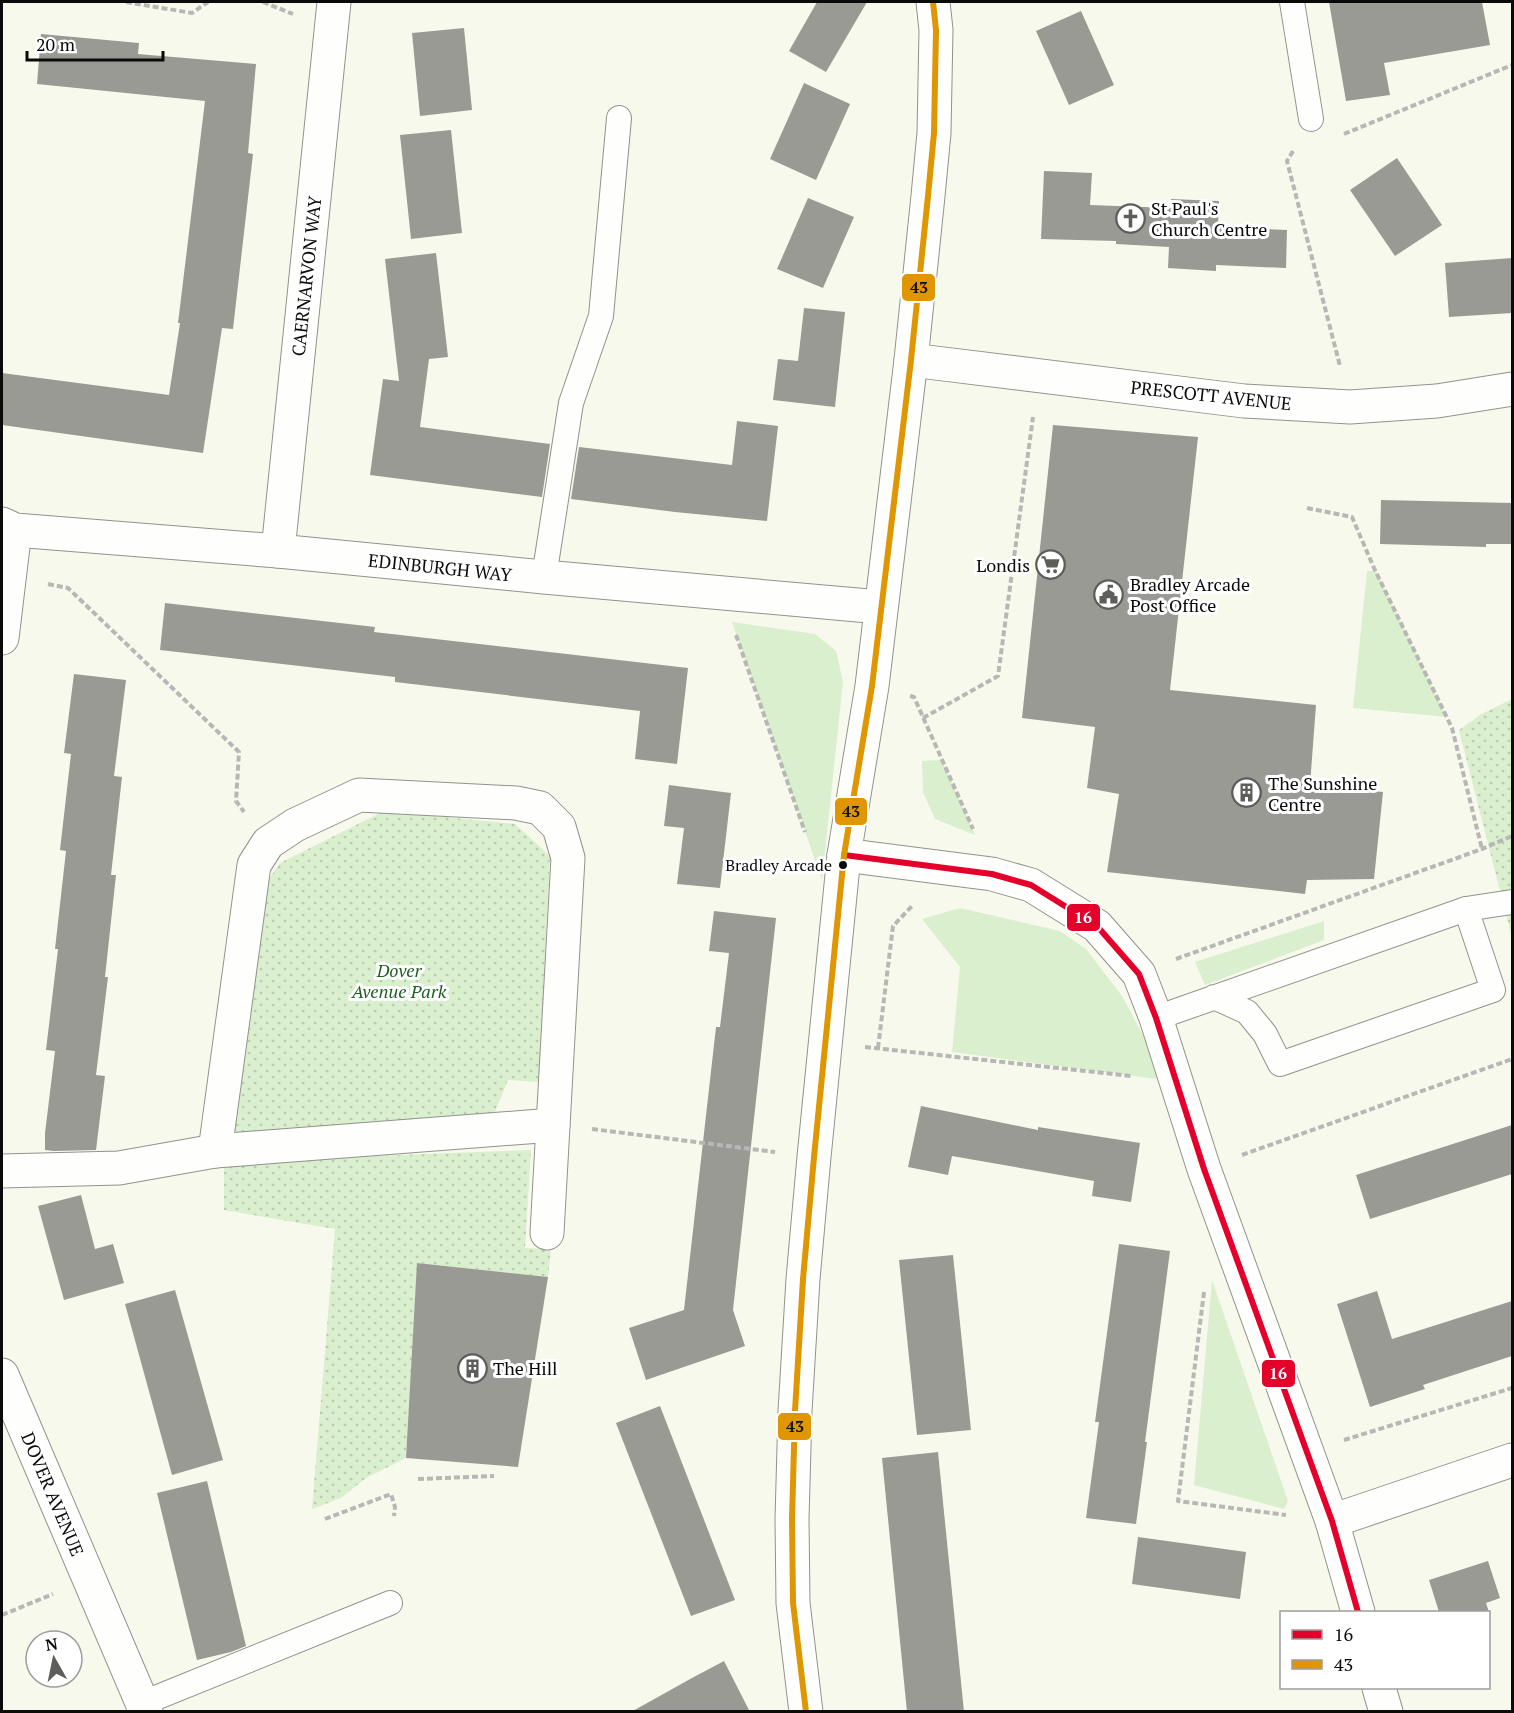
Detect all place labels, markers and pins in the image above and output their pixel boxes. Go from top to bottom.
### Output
place label: St Paul's Church Centre [1151,196,1267,241]
church icon: St Paul's Church Centre [1114,202,1146,234]
supermarket icon: Londis [1035,549,1067,581]
place label: Londis [976,553,1030,577]
place label: Bradley Arcade Post Office [1130,572,1250,617]
public building icon: Bradley Arcade Post Office [1093,578,1125,610]
place label: The Sunshine Centre [1268,771,1377,816]
building icon: The Sunshine Centre [1231,777,1263,809]
place label: Bradley Arcade [725,854,832,876]
marker: Bradley Arcade [837,859,849,871]
building icon: The Hill [456,1352,488,1384]
place label: The Hill [493,1356,558,1380]

